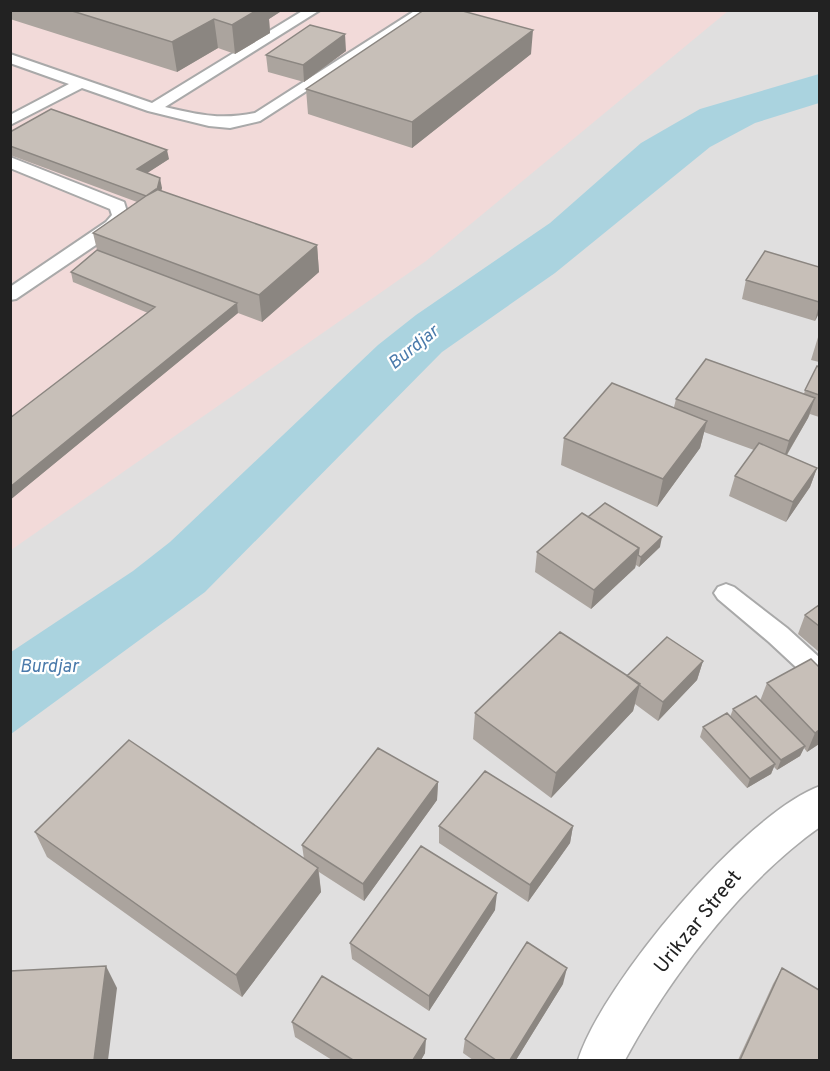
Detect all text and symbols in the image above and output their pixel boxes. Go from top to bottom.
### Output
water label: Burdjar [384,319,446,376]
water label: Burdjar [20,656,80,679]
street label: Urikzar Street [649,865,748,979]

